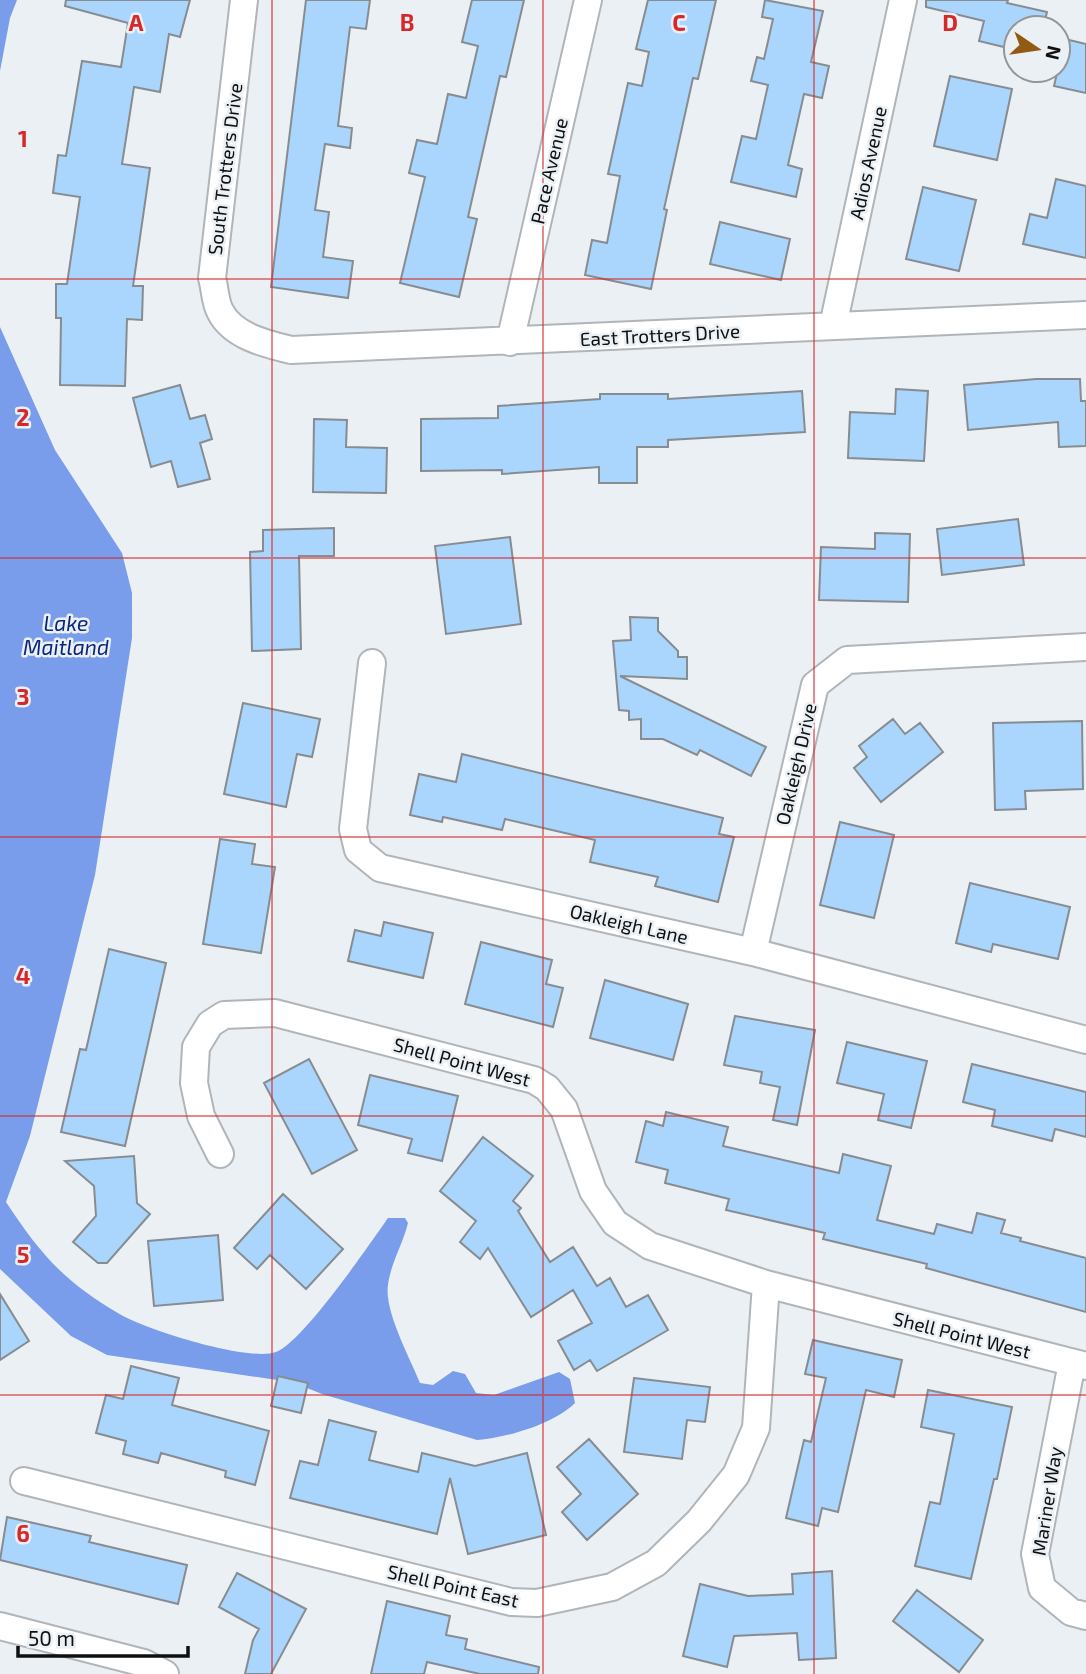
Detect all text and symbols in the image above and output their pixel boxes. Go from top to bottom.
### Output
text: A [128,8,144,36]
text: B [400,8,414,36]
text: C [672,8,686,36]
text: D [942,8,958,36]
north arrow [1002,14,1072,84]
text: N [1041,44,1067,62]
street label: South Trotters Drive [203,82,246,256]
street label: Adios Avenue [844,104,891,222]
street label: Pace Avenue [525,116,572,226]
text: 1 [18,124,28,152]
street label: East Trotters Drive [579,319,741,350]
text: 2 [16,403,30,431]
water label: Lake Maitland [23,610,109,659]
text: 3 [16,682,30,710]
street label: Oakleigh Drive [770,701,821,827]
street label: Oakleigh Lane [568,899,690,948]
text: 4 [16,961,30,989]
street label: Shell Point West [391,1032,533,1091]
text: 5 [17,1240,29,1268]
street label: Shell Point West [891,1306,1033,1363]
street label: Mariner Way [1027,1445,1066,1557]
text: 6 [16,1519,30,1547]
street label: Shell Point East [385,1559,521,1612]
scale bar [18,1614,187,1658]
text: 50 m [28,1625,75,1650]

